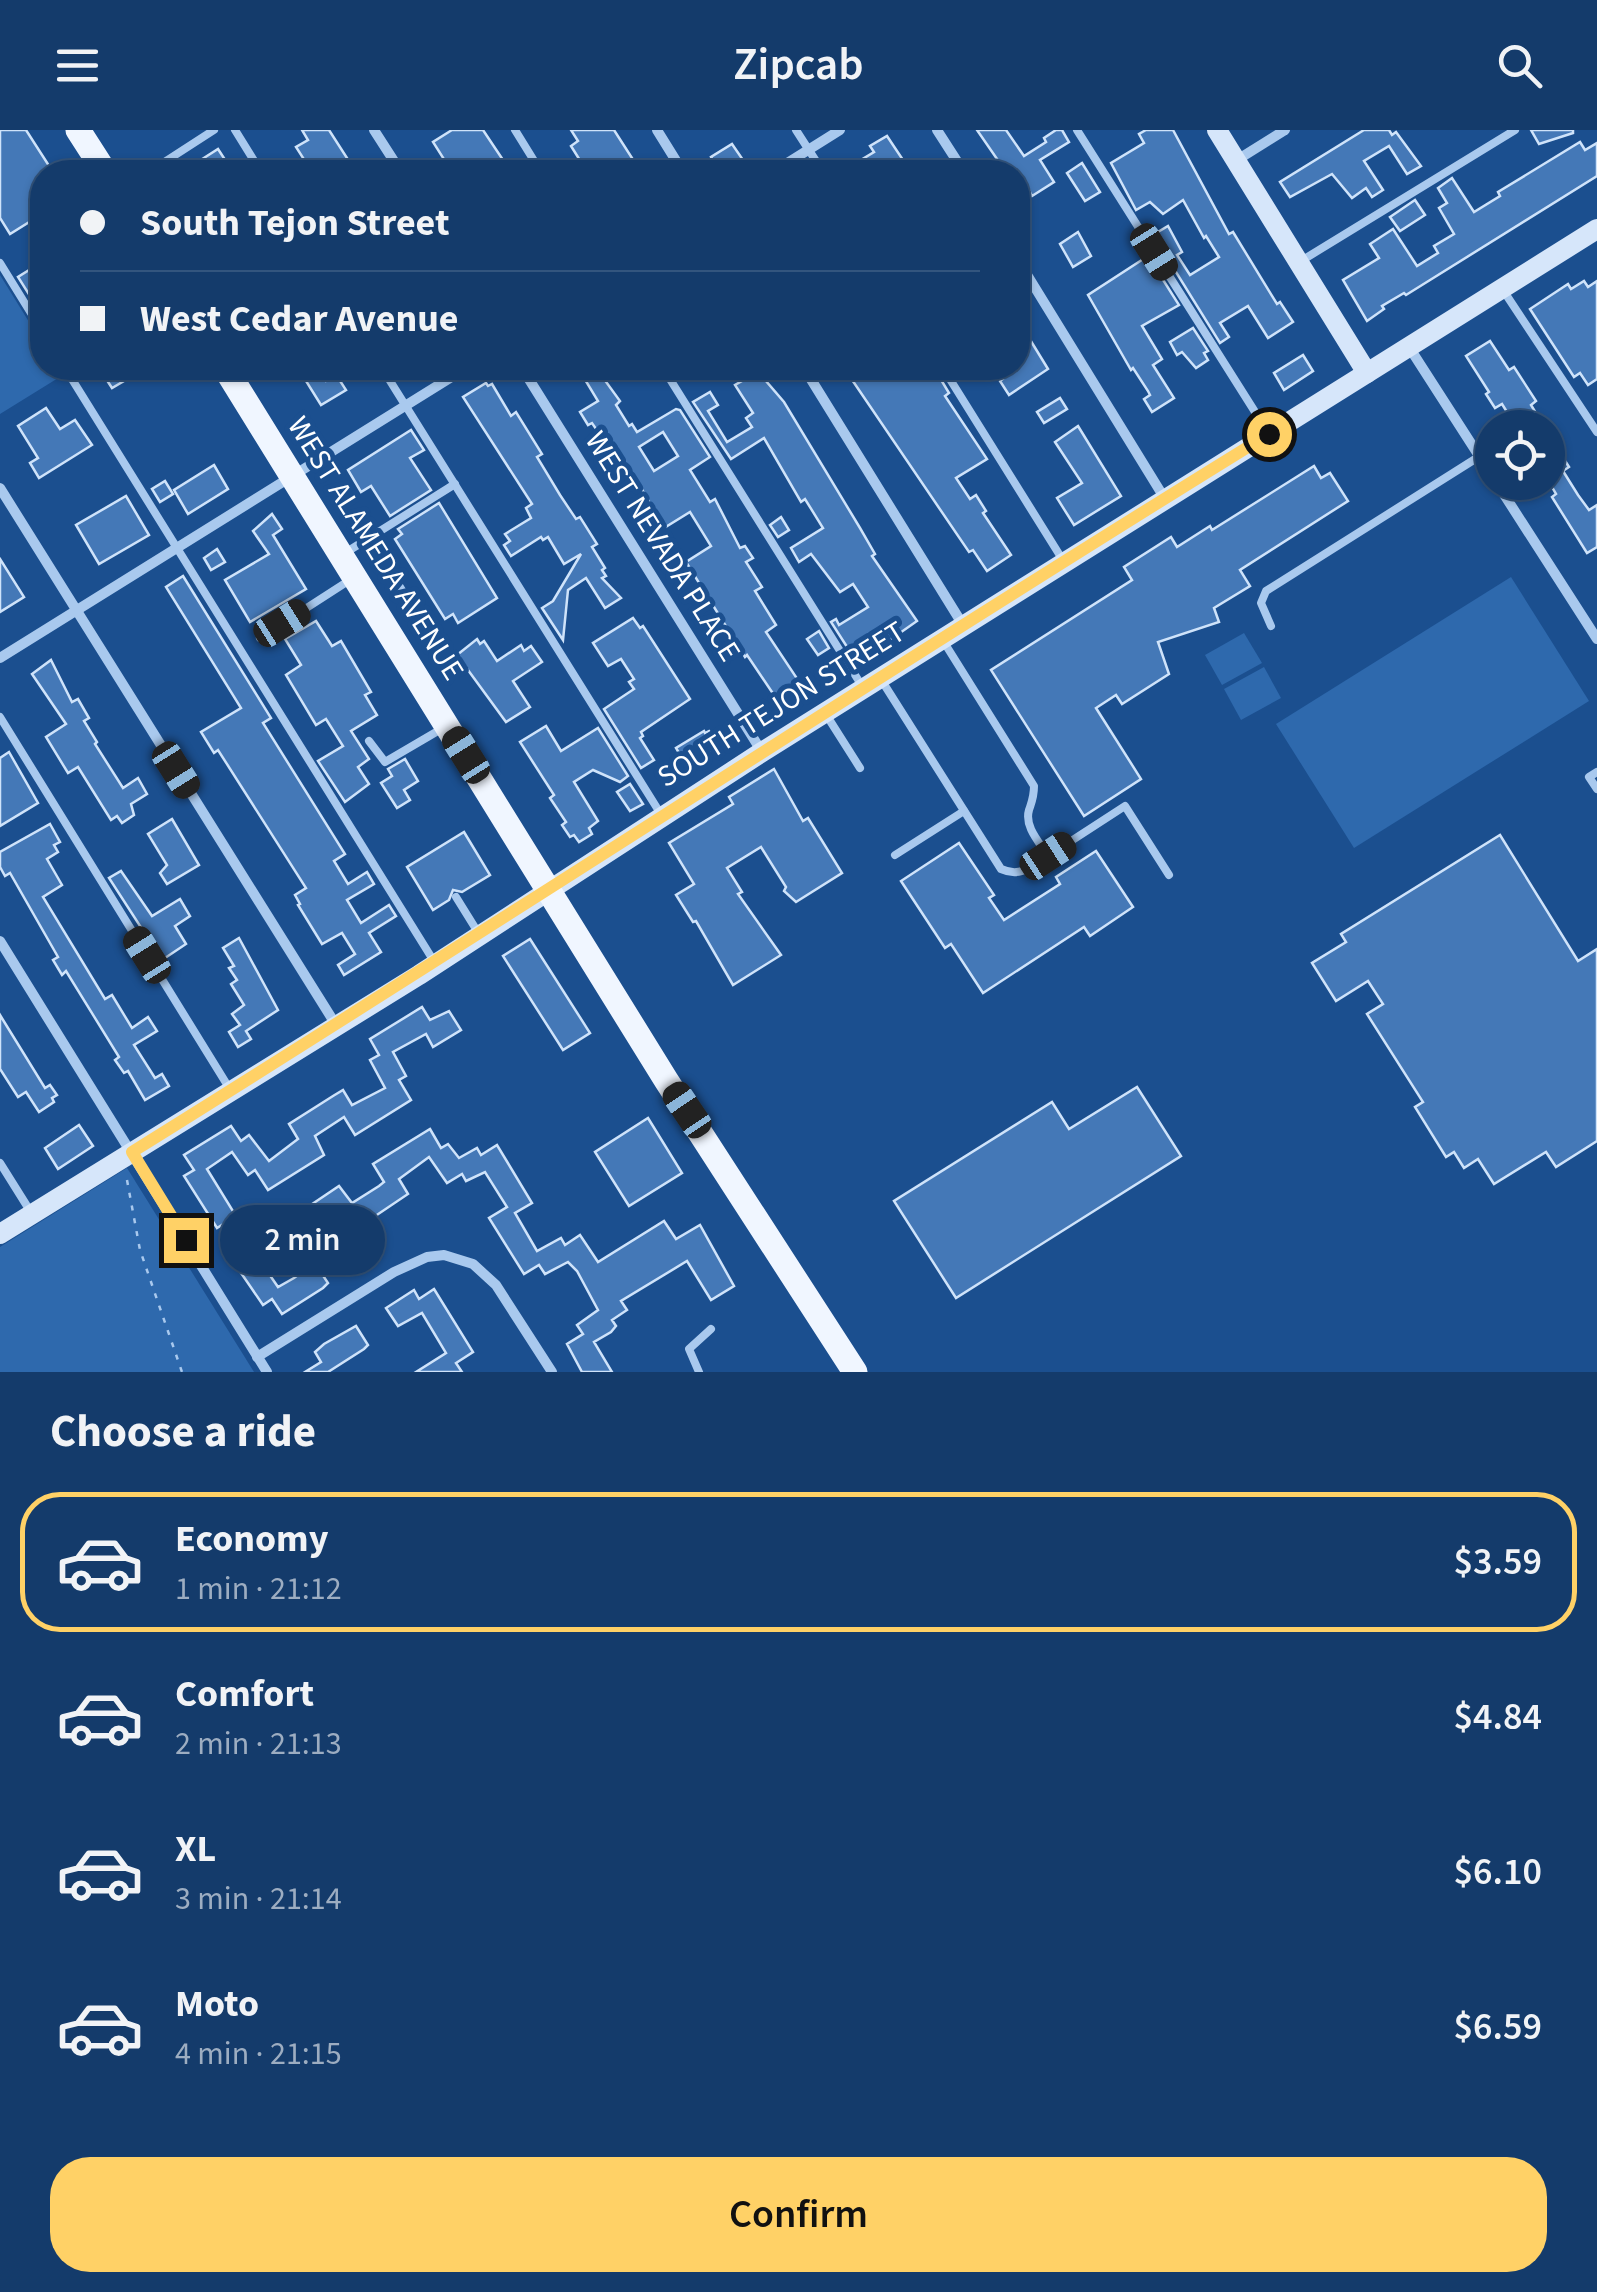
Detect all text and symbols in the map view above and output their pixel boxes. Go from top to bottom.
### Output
text: Zipcab [733,33,864,97]
icon: menu [50,38,105,93]
icon: search [1492,38,1547,93]
text: South Tejon Street [140,196,449,250]
car [1125,219,1183,285]
text: West Cedar Avenue [140,292,459,346]
street label: WEST ALAMEDA AVENUE [277,408,474,689]
map controls [1475,410,1565,500]
button: locate [1475,410,1565,500]
route start [1247,412,1292,457]
street label: WEST NEVADA PLACE [574,423,751,670]
car [249,594,315,652]
street label: SOUTH TEJON STREET [649,611,913,798]
car [437,722,495,788]
car [147,737,205,803]
car [1015,827,1081,885]
car [118,922,176,988]
car [658,1077,716,1143]
callout: 2 min [221,1205,386,1275]
text: 2 min [264,1217,341,1263]
route end [164,1218,209,1263]
text: Choose a ride [50,1400,316,1464]
text: Economy [175,1512,328,1566]
icon: car [55,1517,145,1607]
text: $3.59 [1454,1535,1542,1589]
text: 1 min · 21:12 [175,1566,342,1612]
text: Comfort [175,1667,314,1721]
icon: car [55,1672,145,1762]
text: $4.84 [1454,1690,1542,1744]
text: 2 min · 21:13 [175,1721,342,1767]
text: XL [175,1822,216,1876]
icon: car [55,1827,145,1917]
text: $6.10 [1454,1845,1542,1899]
text: 3 min · 21:14 [175,1876,342,1922]
text: Moto [175,1977,259,2031]
icon: car [55,1982,145,2072]
text: $6.59 [1454,2000,1542,2054]
text: 4 min · 21:15 [175,2031,342,2077]
button: Confirm [50,2157,1547,2272]

